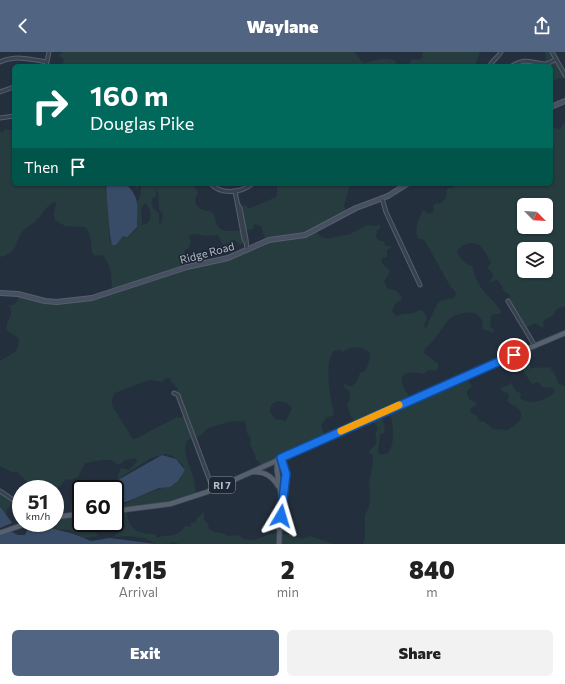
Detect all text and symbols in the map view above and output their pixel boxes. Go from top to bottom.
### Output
icon: back [12,15,34,37]
text: Waylane [247,15,318,37]
icon: share [531,15,553,37]
text: 160 m [90,78,168,112]
icon: right [24,80,76,132]
text: Douglas Pike [90,112,194,134]
icon: arrive [67,156,89,178]
text: Then [24,158,59,176]
north arrow [517,198,553,234]
map controls [517,198,553,278]
street label: Ridge Road [178,239,236,266]
button: layers [517,242,553,278]
pin [497,338,531,372]
icon: arrive [503,344,525,366]
road number: RI 7 [209,477,235,493]
speed limit sign: 60 [72,480,124,532]
text: 51 [28,489,48,513]
position arrow [260,495,302,537]
text: km/h [26,510,50,522]
text: 17:15 [110,555,167,584]
text: 2 [281,555,295,584]
text: 840 [409,555,455,584]
text: Arrival [119,584,158,600]
text: min [277,584,299,600]
text: m [426,584,438,600]
button: Exit [12,630,279,676]
button: Share [287,630,553,676]

